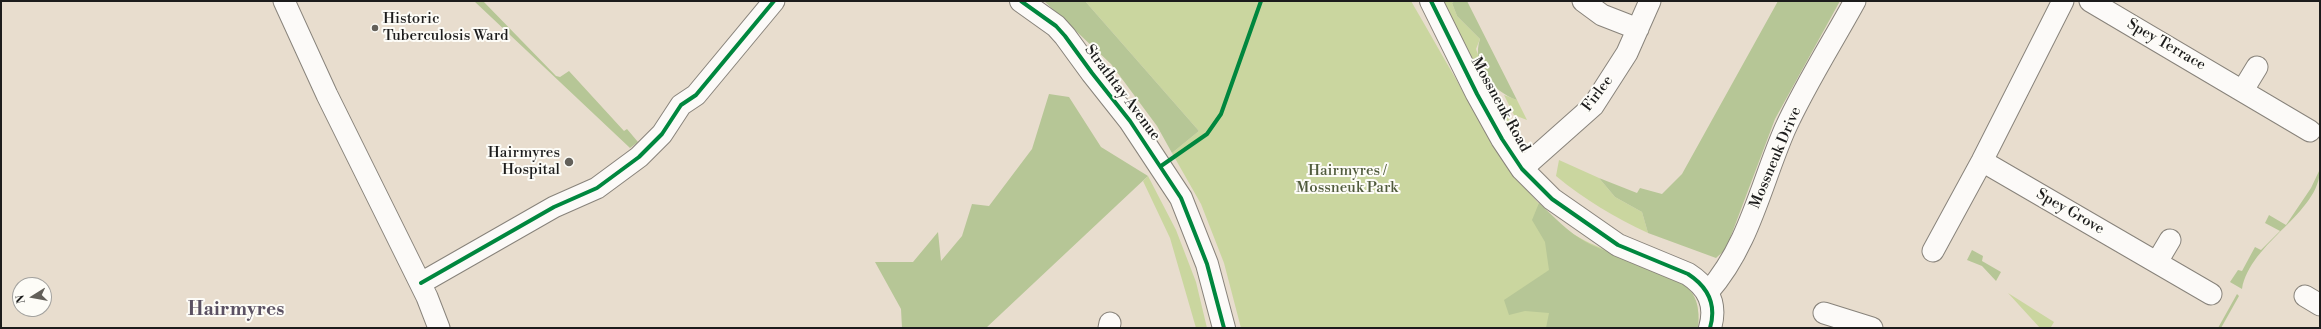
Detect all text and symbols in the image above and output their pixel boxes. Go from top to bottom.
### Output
place label: Historic Tuberculosis Ward [383,10,509,45]
street label: Spey Terrace [2123,15,2209,75]
marker: Historic Tuberculosis Ward [370,23,380,33]
street label: Strathtay Avenue [1080,42,1164,144]
street label: Mossneuk Road [1467,54,1533,156]
street label: Firlee [1579,72,1617,116]
street label: Mossneuk Drive [1746,104,1806,212]
place label: Hairmyres Hospital [488,144,560,179]
marker: Hairmyres Hospital [563,156,575,168]
park label: Hairmyres / Mossneuk Park [1296,162,1398,197]
street label: Spey Grove [2033,185,2107,239]
north arrow [12,277,52,317]
text: N [14,293,29,305]
district label: Hairmyres [188,299,284,321]

